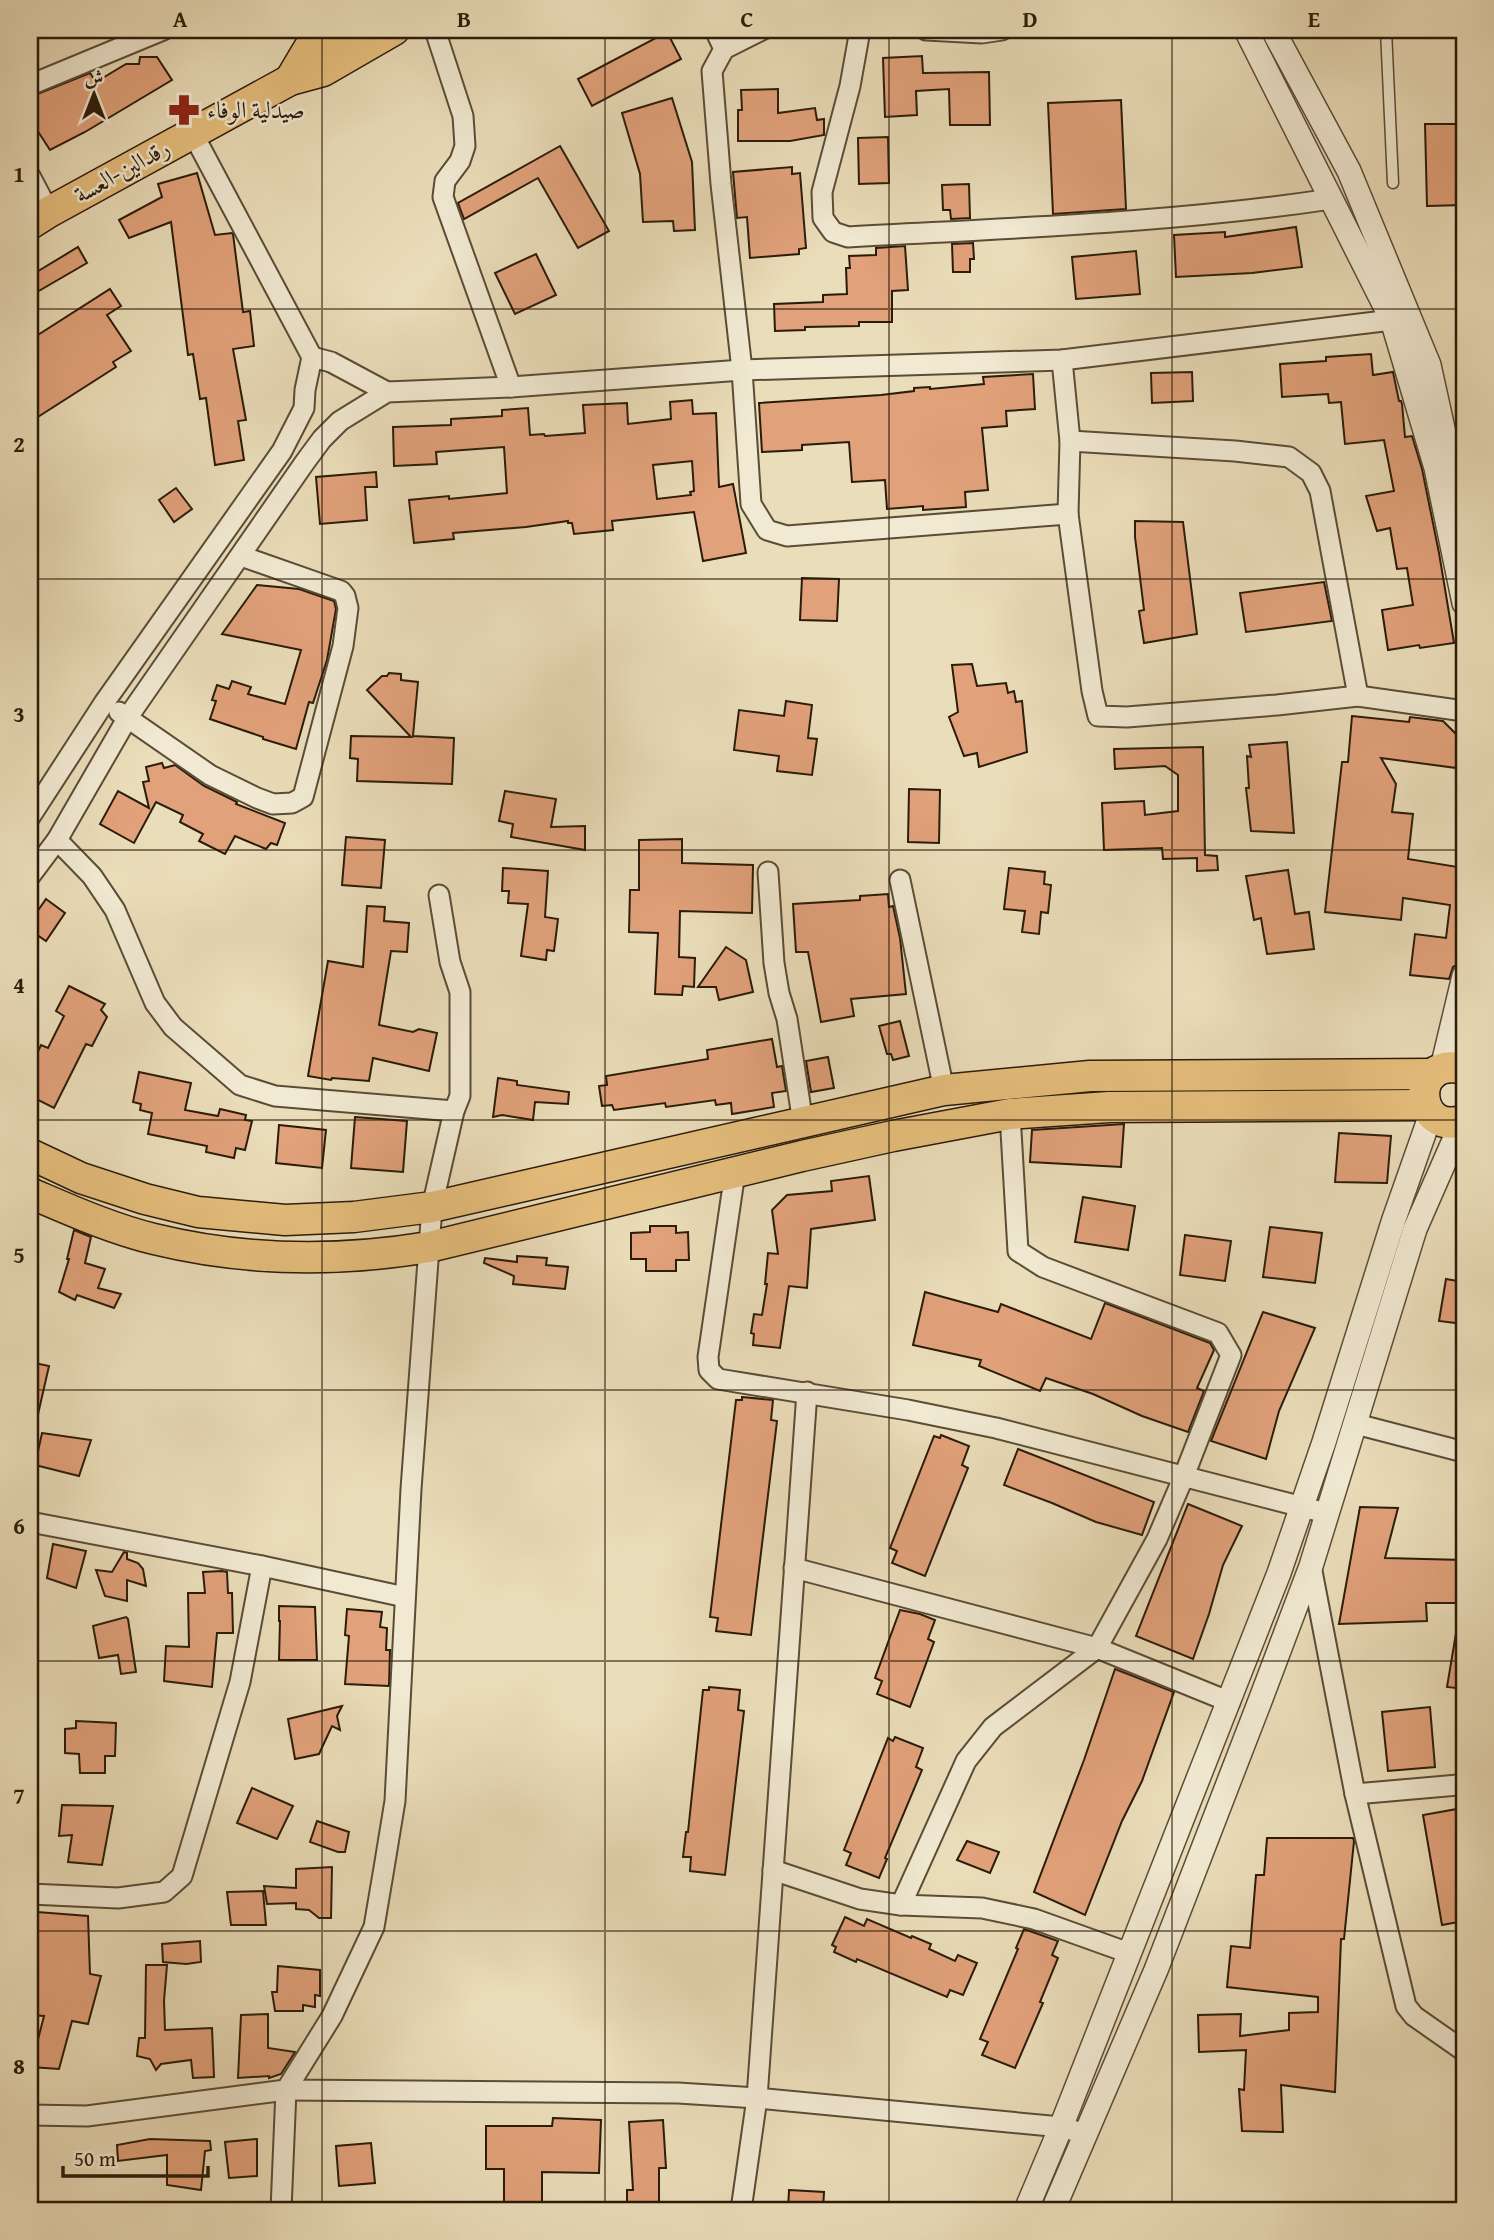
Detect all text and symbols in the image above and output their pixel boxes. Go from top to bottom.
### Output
text: A [173,2,188,35]
text: B [457,2,471,35]
text: C [740,2,754,35]
text: D [1023,2,1038,35]
text: E [1308,2,1320,35]
north arrow [60,60,130,130]
text: ش [85,63,103,91]
place label: صيدلية الوفاء [207,92,305,127]
pharmacy icon: صيدلية الوفاء [167,93,201,127]
street label: رقدالين-العسة [67,130,176,211]
text: 1 [13,157,25,190]
text: 2 [13,427,25,460]
text: 3 [13,697,25,730]
text: 4 [13,968,25,1001]
text: 5 [13,1238,25,1271]
text: 6 [13,1509,25,1542]
text: 7 [13,1779,25,1812]
text: 8 [13,2049,25,2082]
scale bar [63,2135,208,2179]
text: 50 m [74,2143,116,2174]

